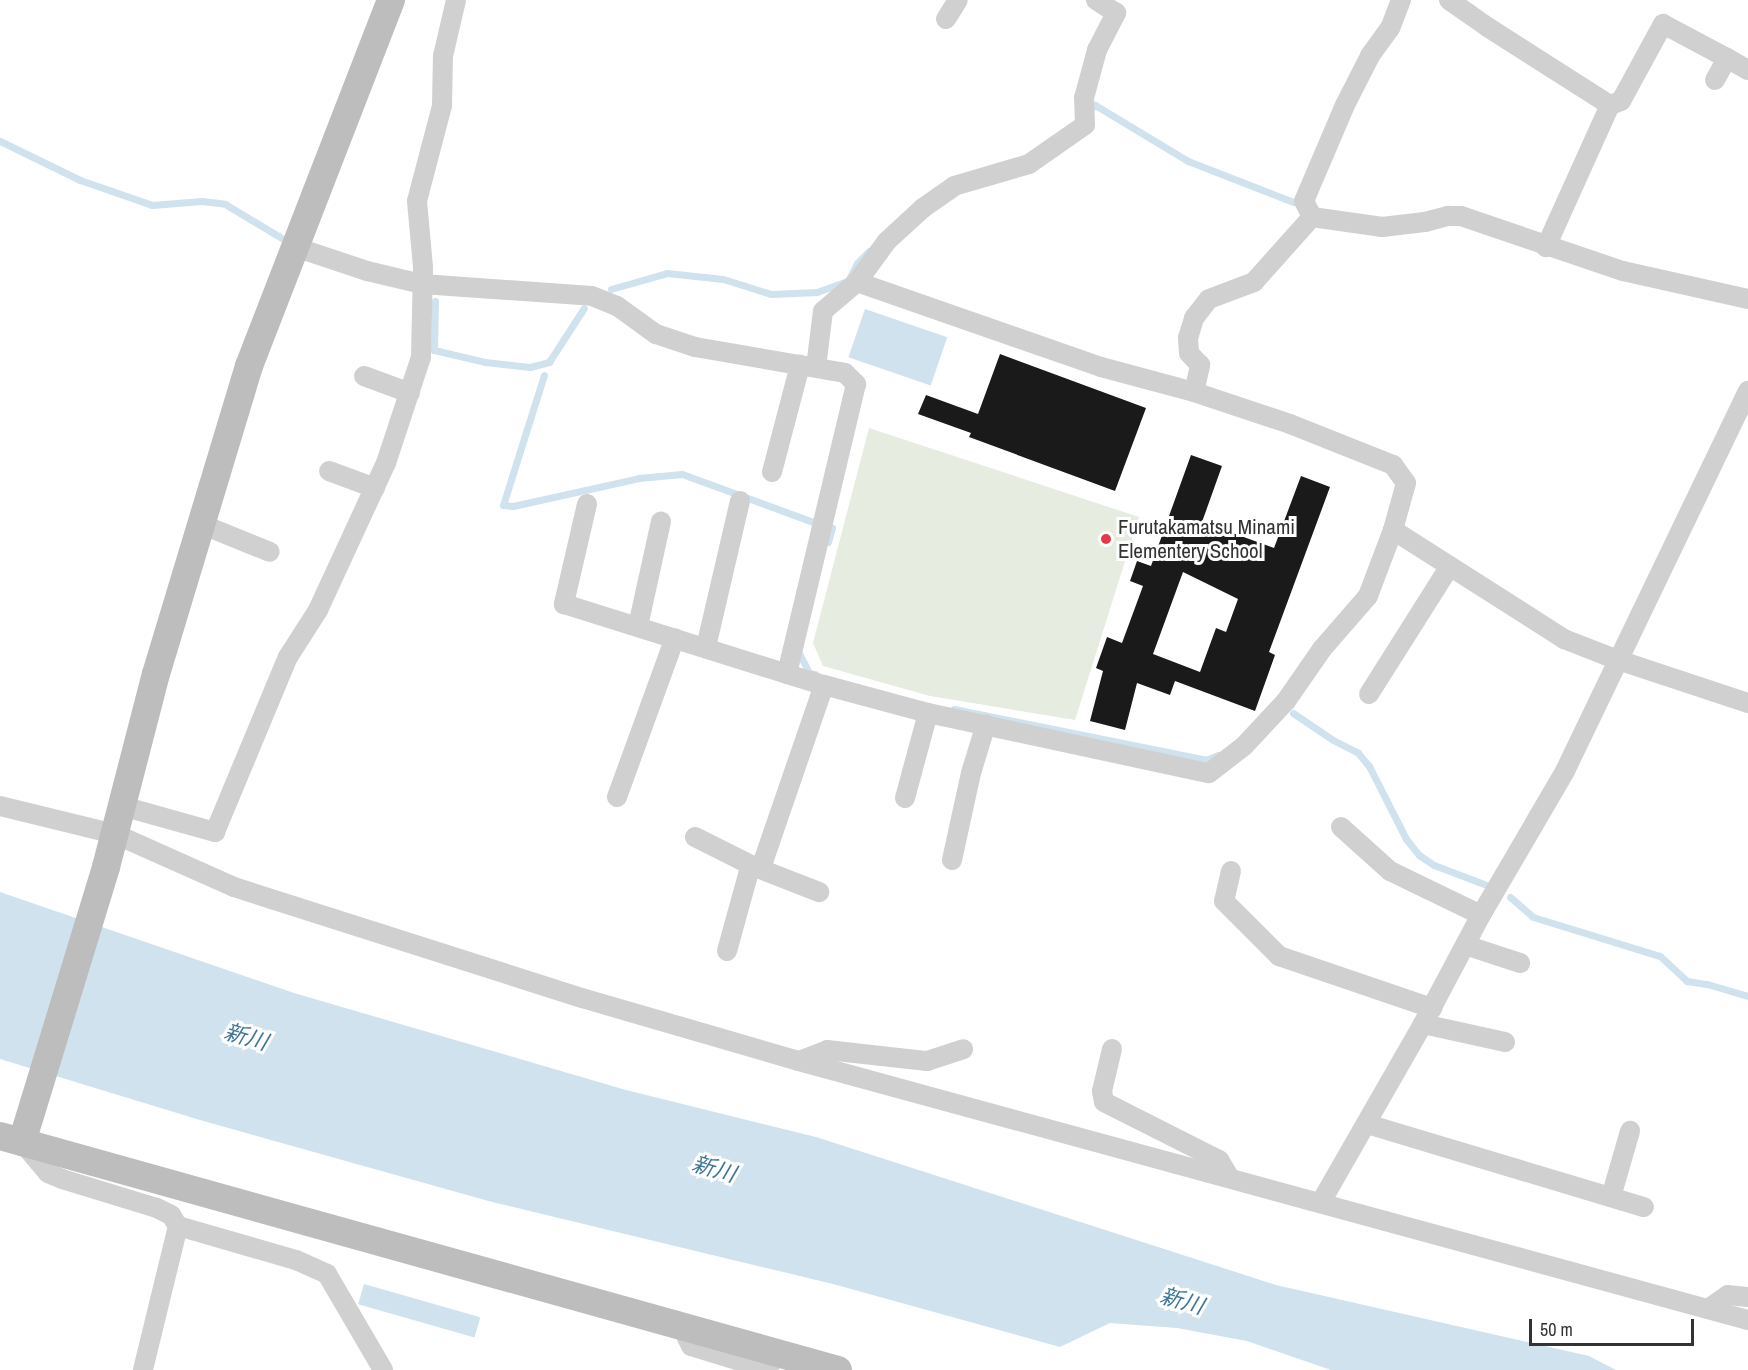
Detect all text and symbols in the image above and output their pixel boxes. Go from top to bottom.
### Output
place label: Furutakamatsu Minami Elementery School [1118,514,1295,564]
marker: Furutakamatsu Minami Elementery School [1099,532,1113,546]
water label: 新川 [221,1018,271,1056]
water label: 新川 [689,1150,739,1188]
water label: 新川 [1157,1282,1207,1320]
scale bar [1532,1307,1697,1345]
text: 50 m [1540,1317,1573,1342]

